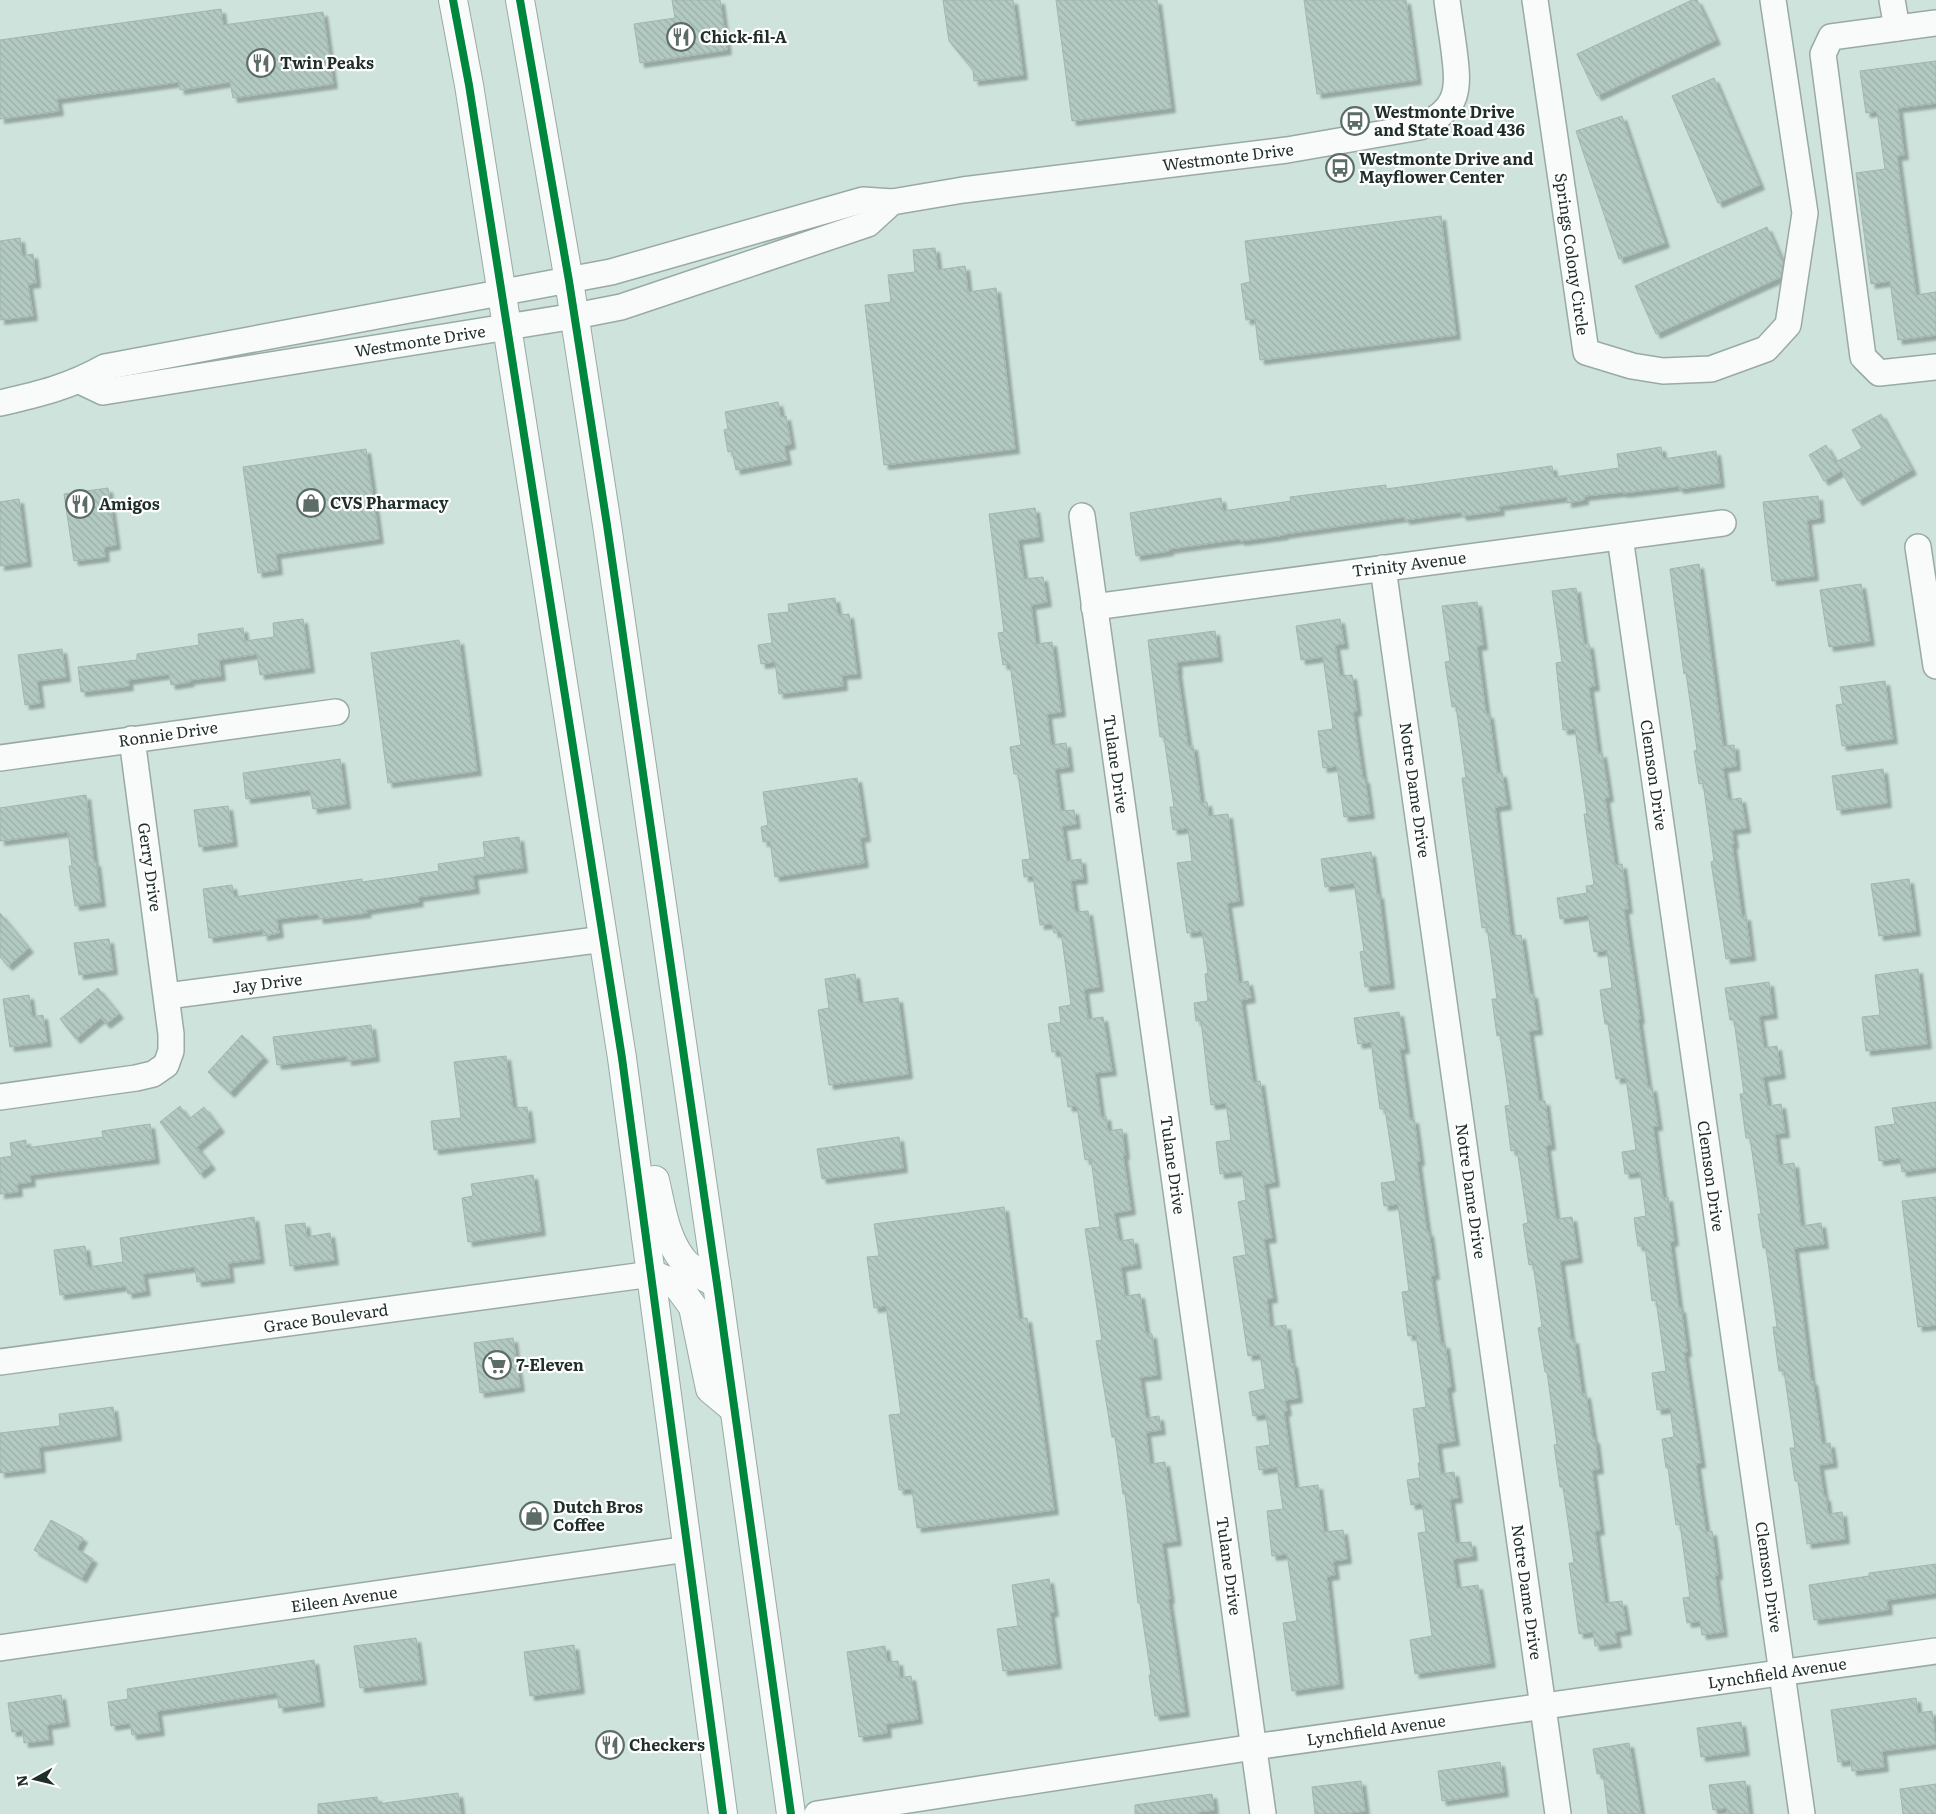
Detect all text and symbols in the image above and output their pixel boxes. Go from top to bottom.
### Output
restaurant icon: Chick-fil-A [666,22,696,52]
place label: Chick-fil-A [700,24,787,48]
restaurant icon: Twin Peaks [246,48,276,78]
place label: Twin Peaks [280,50,374,74]
place label: Westmonte Drive and State Road 436 [1374,99,1525,141]
bus stop icon: Westmonte Drive and State Road 436 [1340,106,1370,136]
street label: Westmonte Drive [1161,136,1295,176]
place label: Westmonte Drive and Mayflower Center [1359,146,1534,188]
bus stop icon: Westmonte Drive and Mayflower Center [1325,153,1355,183]
street label: Springs Colony Circle [1550,171,1596,337]
street label: Westmonte Drive [353,318,487,362]
shop icon: CVS Pharmacy [296,488,326,518]
restaurant icon: Amigos [65,489,95,519]
place label: CVS Pharmacy [330,490,449,514]
place label: Amigos [99,491,160,515]
street label: Trinity Avenue [1350,544,1467,582]
street label: Tulane Drive [1098,713,1136,815]
street label: Ronnie Drive [117,714,219,752]
street label: Clemson Drive [1635,718,1675,832]
street label: Notre Dame Drive [1395,721,1437,859]
street label: Gerry Drive [133,821,169,913]
street label: Jay Drive [230,966,303,998]
street label: Tulane Drive [1155,1114,1193,1216]
street label: Clemson Drive [1692,1119,1732,1233]
street label: Notre Dame Drive [1451,1122,1493,1260]
street label: Grace Boulevard [262,1296,390,1338]
supermarket icon: 7-Eleven [482,1350,512,1380]
place label: 7-Eleven [516,1352,584,1376]
place label: Dutch Bros Coffee [553,1494,643,1536]
shop icon: Dutch Bros Coffee [519,1501,549,1531]
street label: Tulane Drive [1211,1515,1249,1617]
street label: Clemson Drive [1750,1520,1790,1634]
street label: Notre Dame Drive [1507,1523,1549,1661]
street label: Eileen Avenue [289,1579,399,1617]
street label: Lynchfield Avenue [1706,1650,1848,1694]
street label: Lynchfield Avenue [1305,1707,1447,1751]
restaurant icon: Checkers [595,1730,625,1760]
place label: Checkers [629,1732,705,1756]
north arrow [10,1754,60,1804]
text: N [10,1773,32,1788]

